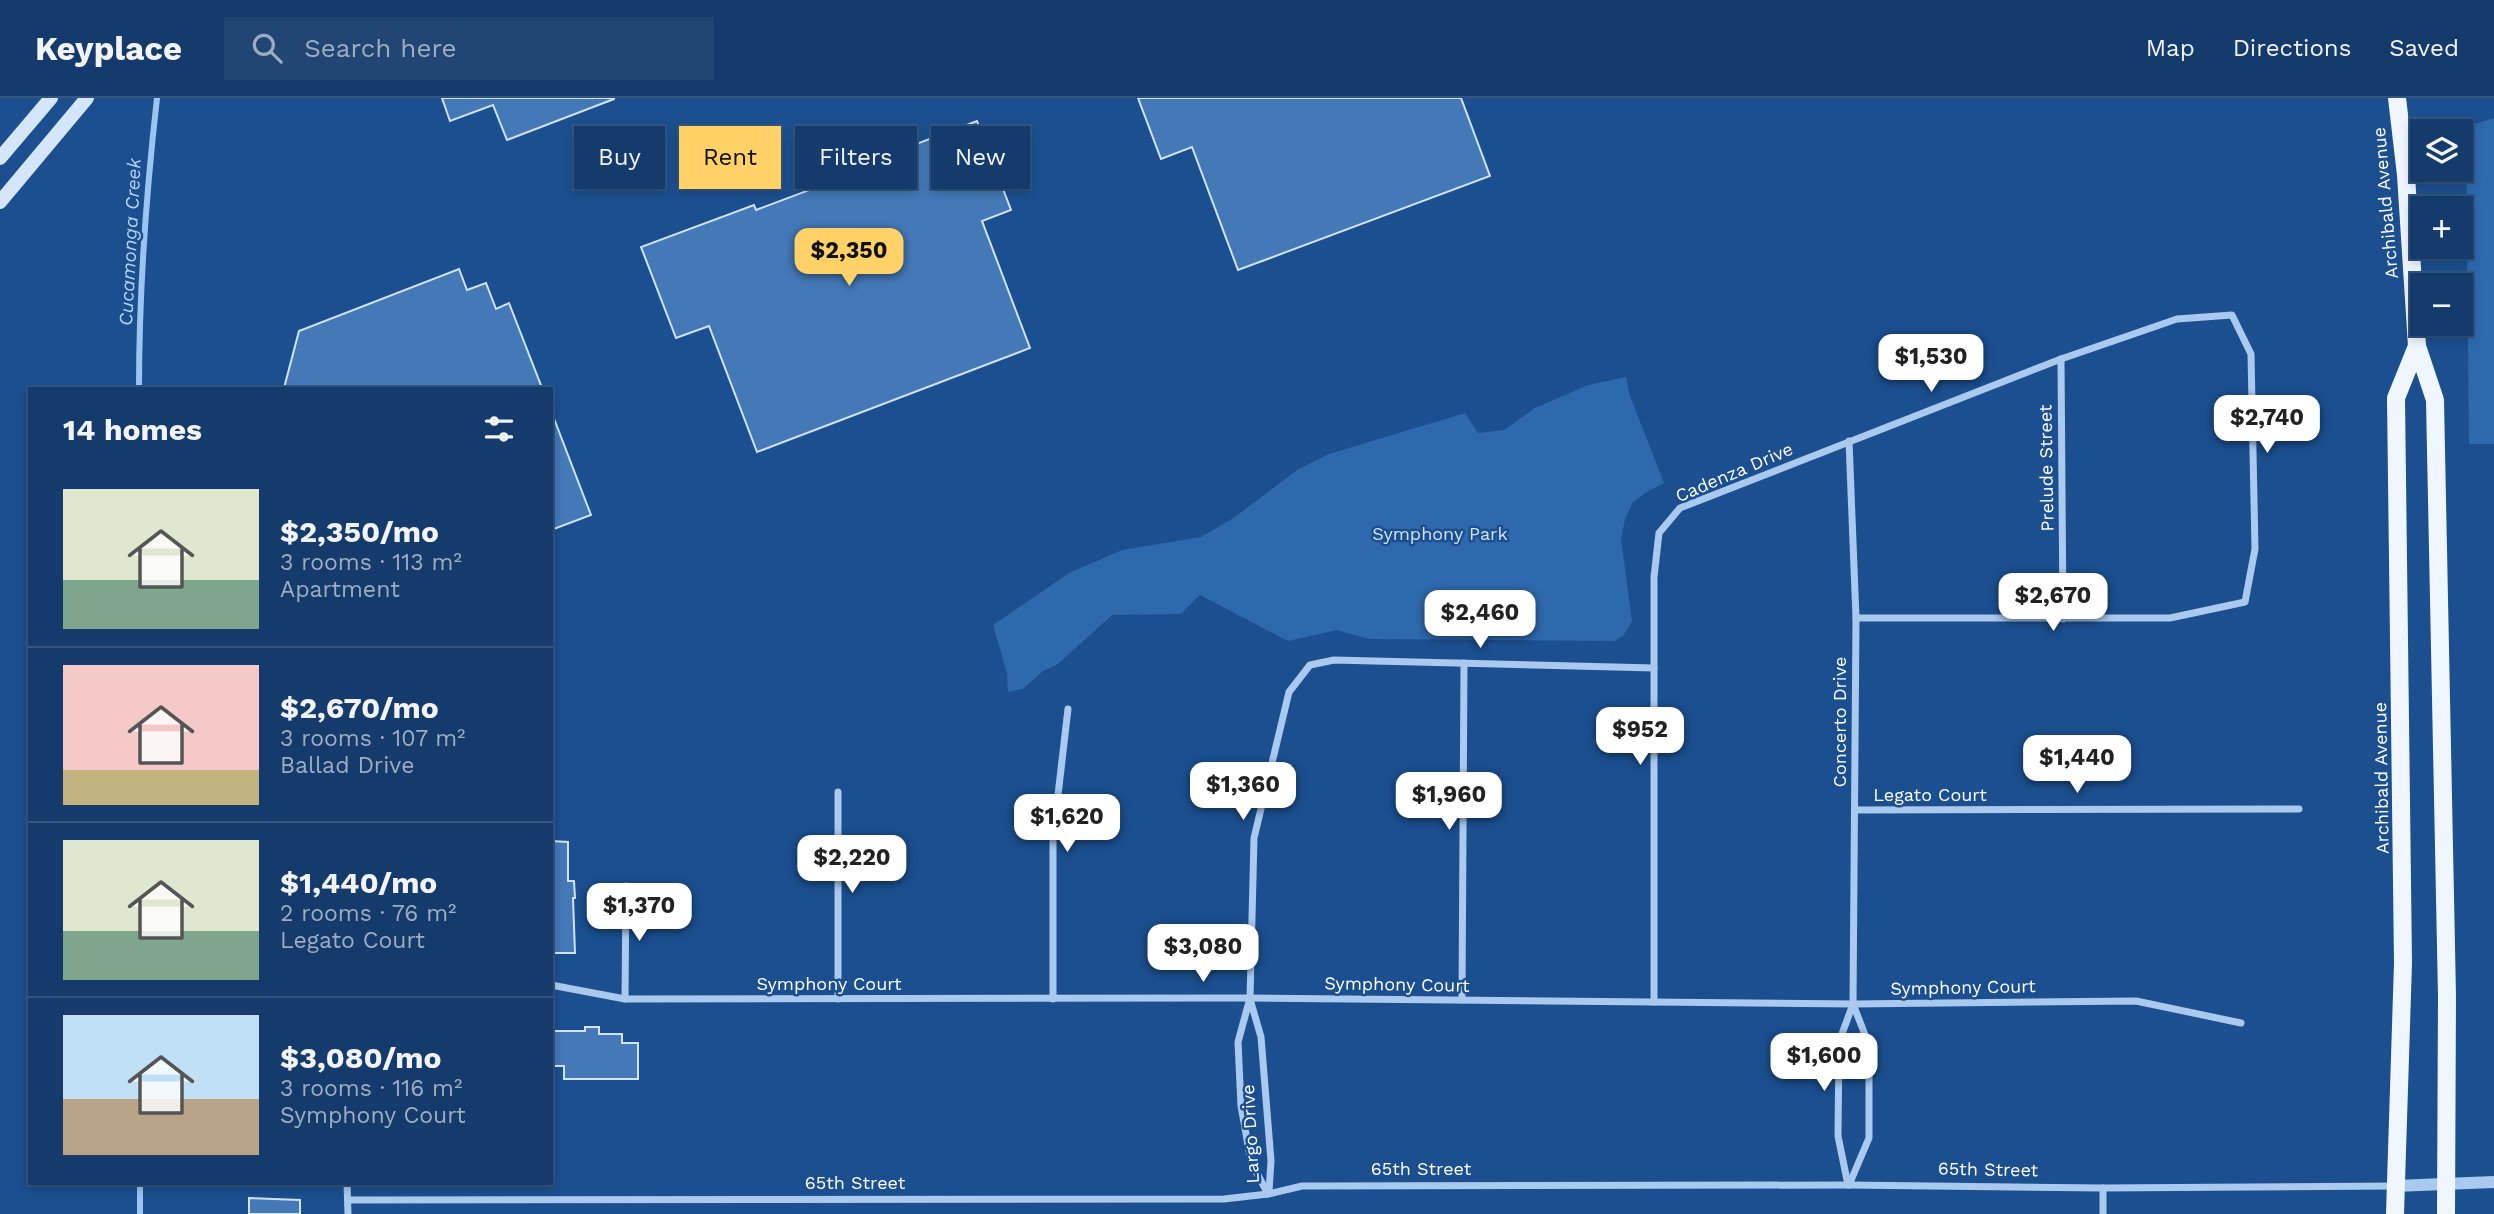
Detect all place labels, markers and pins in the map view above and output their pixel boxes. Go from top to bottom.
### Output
pin: $2,350 [792,228,906,288]
pin: $1,530 [1874,334,1988,394]
pin: $2,740 [2210,396,2324,455]
pin: $2,670 [1996,574,2110,633]
pin: $2,460 [1423,590,1537,650]
pin: $952 [1599,708,1681,767]
pin: $1,440 [2020,736,2134,795]
pin: $1,360 [1186,762,1300,822]
pin: $1,960 [1392,772,1506,832]
pin: $1,620 [1010,794,1124,854]
pin: $2,220 [795,836,909,895]
pin: $1,370 [582,884,696,943]
pin: $3,080 [1146,924,1260,984]
pin: $1,600 [1767,1034,1881,1093]

